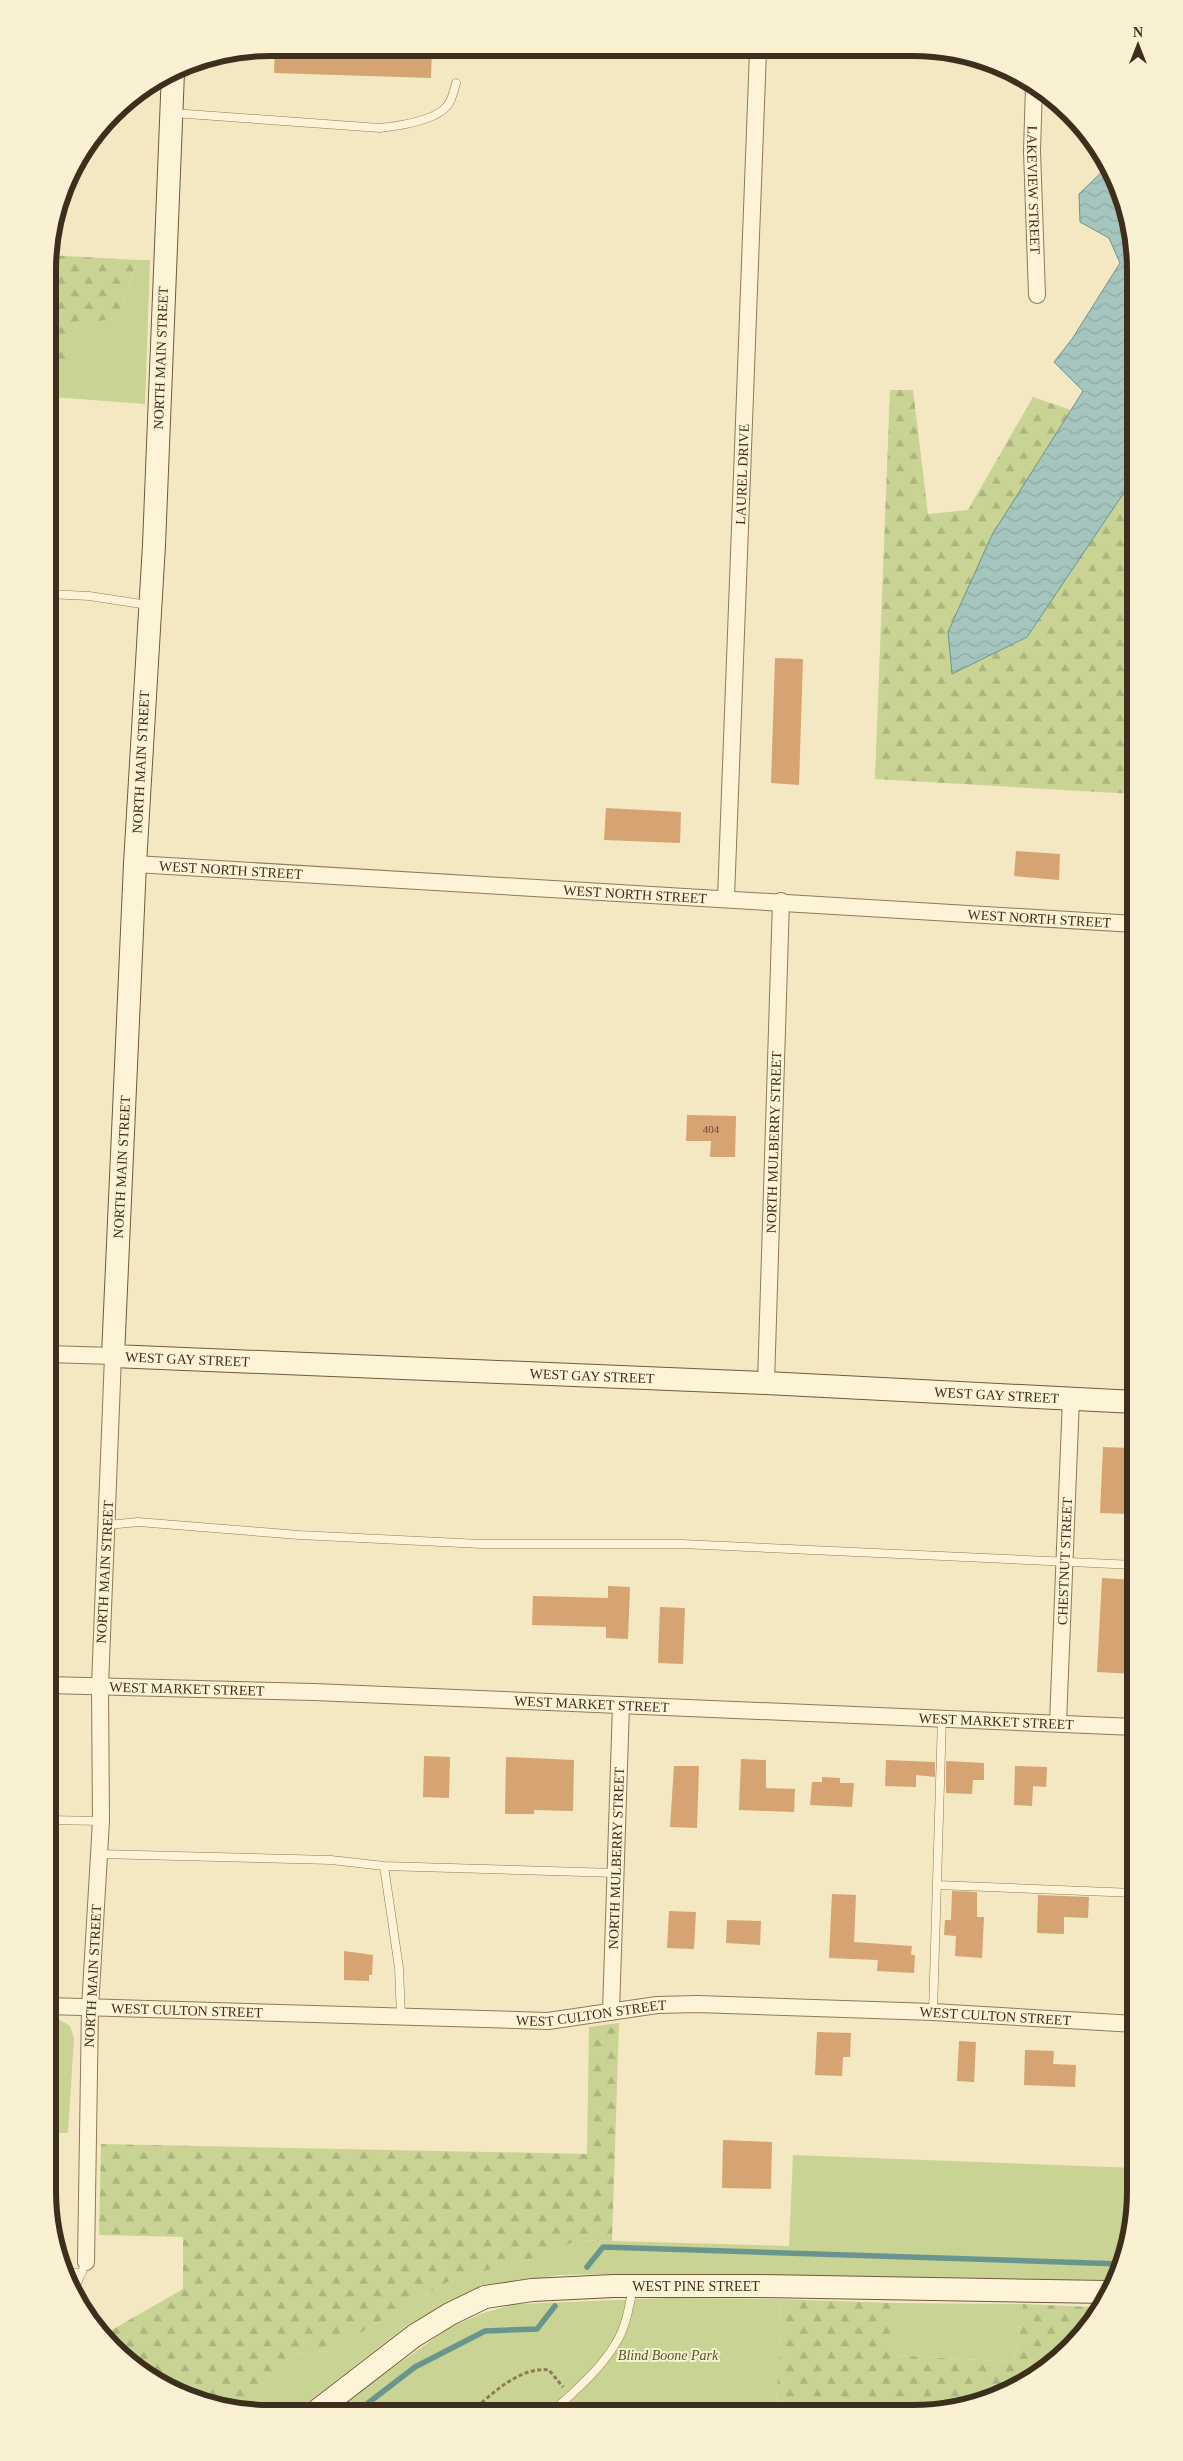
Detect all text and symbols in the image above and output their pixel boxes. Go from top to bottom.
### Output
north arrow [1113,20,1163,70]
text: N [1133,25,1143,40]
street label: LAKEVIEW STREET [1024,125,1043,255]
street label: NORTH MAIN STREET [151,286,171,430]
street label: LAUREL DRIVE [733,424,751,525]
street label: NORTH MAIN STREET [130,690,152,834]
street label: WEST NORTH STREET [159,858,303,882]
street label: WEST NORTH STREET [563,882,708,906]
street label: WEST NORTH STREET [967,906,1112,930]
street label: NORTH MULBERRY STREET [763,1050,784,1234]
street label: NORTH MAIN STREET [111,1095,133,1239]
house number: 404 [703,1123,720,1135]
street label: WEST GAY STREET [125,1349,251,1369]
street label: WEST GAY STREET [529,1366,655,1386]
street label: WEST GAY STREET [934,1384,1060,1406]
street label: CHESTNUT STREET [1054,1497,1075,1625]
street label: NORTH MAIN STREET [94,1500,116,1644]
street label: WEST MARKET STREET [109,1679,265,1698]
street label: WEST MARKET STREET [514,1693,670,1715]
street label: WEST MARKET STREET [918,1710,1075,1732]
street label: NORTH MULBERRY STREET [606,1766,626,1949]
street label: NORTH MAIN STREET [82,1904,104,2048]
street label: WEST CULTON STREET [516,1997,667,2029]
street label: WEST CULTON STREET [111,2000,263,2020]
street label: WEST CULTON STREET [919,2004,1072,2028]
street label: WEST PINE STREET [632,2279,760,2294]
park label: Blind Boone Park [618,2348,719,2363]

